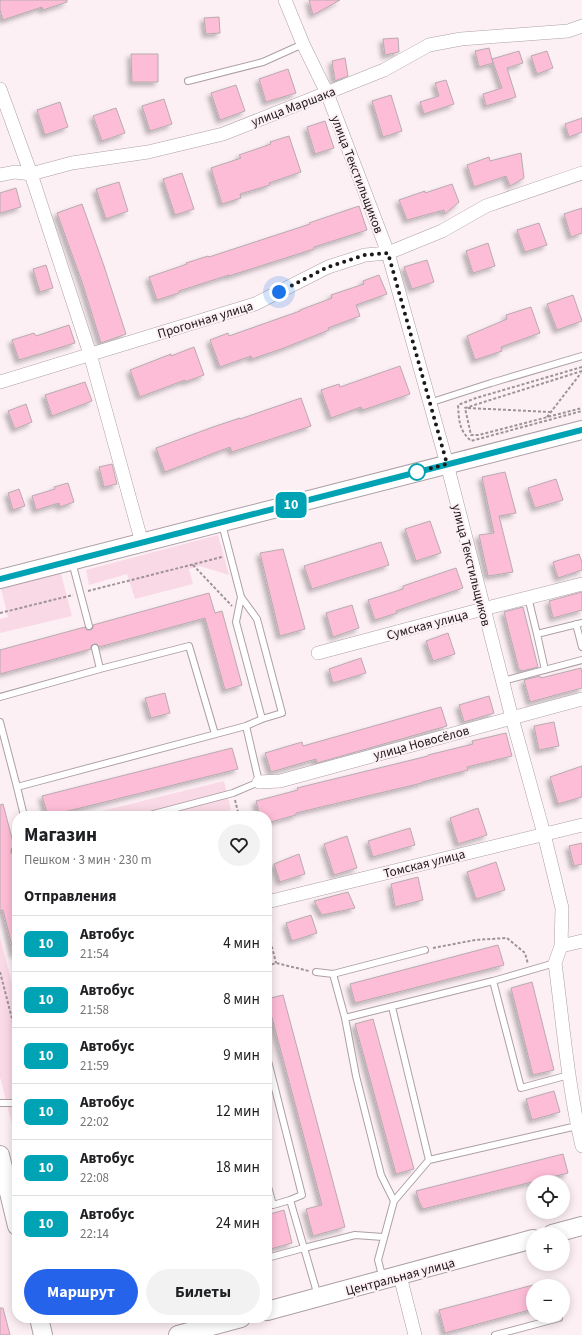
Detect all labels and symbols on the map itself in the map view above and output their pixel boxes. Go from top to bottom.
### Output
street label: улица Маршака [249,83,338,131]
street label: улица Текстильщиков [326,113,388,236]
your location [269,282,289,302]
street label: Прогонная улица [155,297,255,343]
unlabelled marker [408,463,426,481]
line badge: 10 [273,492,309,518]
street label: улица Текстильщиков [447,502,495,628]
street label: Сумская улица [385,605,470,644]
street label: улица Новосёлов [371,721,472,764]
street label: Томская улица [382,845,467,883]
street label: Центральная улица [344,1254,457,1300]

